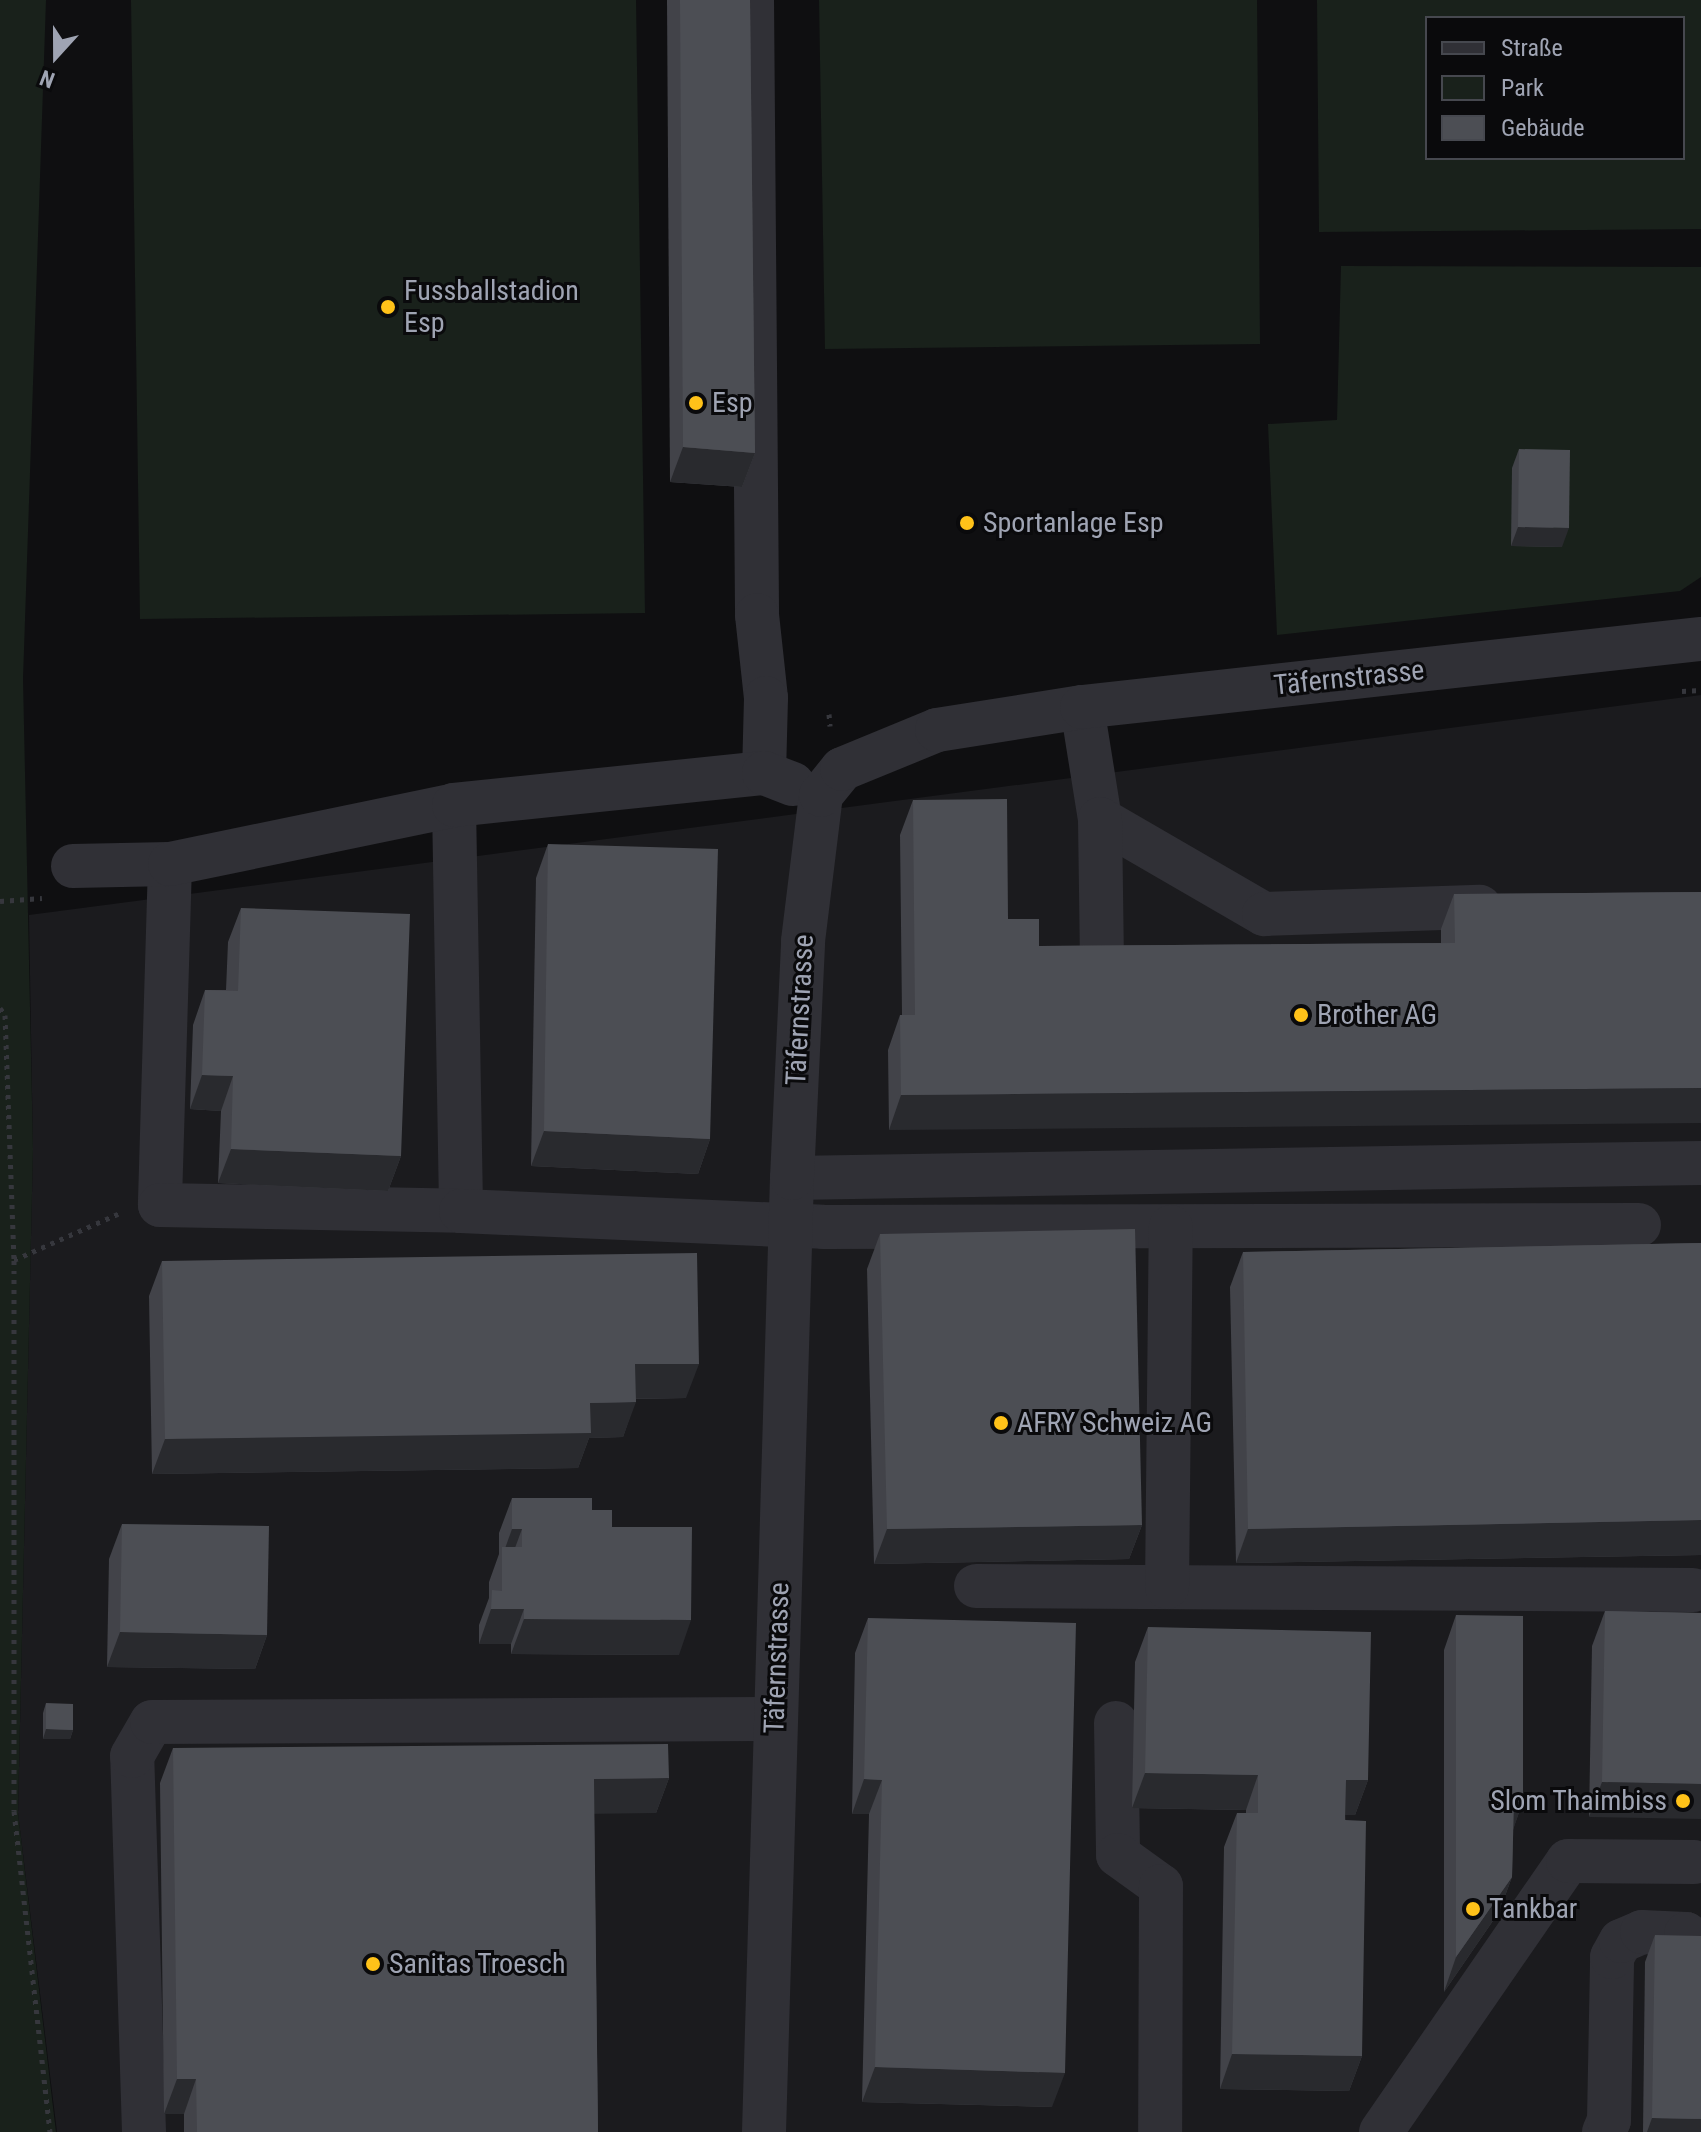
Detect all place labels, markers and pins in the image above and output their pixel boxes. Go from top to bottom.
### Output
place label: Fussballstadion Esp [404,274,579,340]
marker: Fussballstadion Esp [379,298,397,316]
place label: Esp [712,386,752,420]
marker: Esp [687,394,705,412]
place label: Sportanlage Esp [983,506,1164,540]
marker: Sportanlage Esp [958,514,976,532]
place label: Brother AG [1317,998,1437,1032]
marker: Brother AG [1292,1006,1310,1024]
place label: AFRY Schweiz AG [1017,1406,1212,1440]
marker: AFRY Schweiz AG [992,1414,1010,1432]
place label: Slom Thaimbiss [1490,1784,1667,1818]
marker: Slom Thaimbiss [1674,1792,1692,1810]
place label: Tankbar [1489,1892,1577,1926]
marker: Tankbar [1464,1900,1482,1918]
place label: Sanitas Troesch [389,1947,566,1981]
marker: Sanitas Troesch [364,1955,382,1973]

